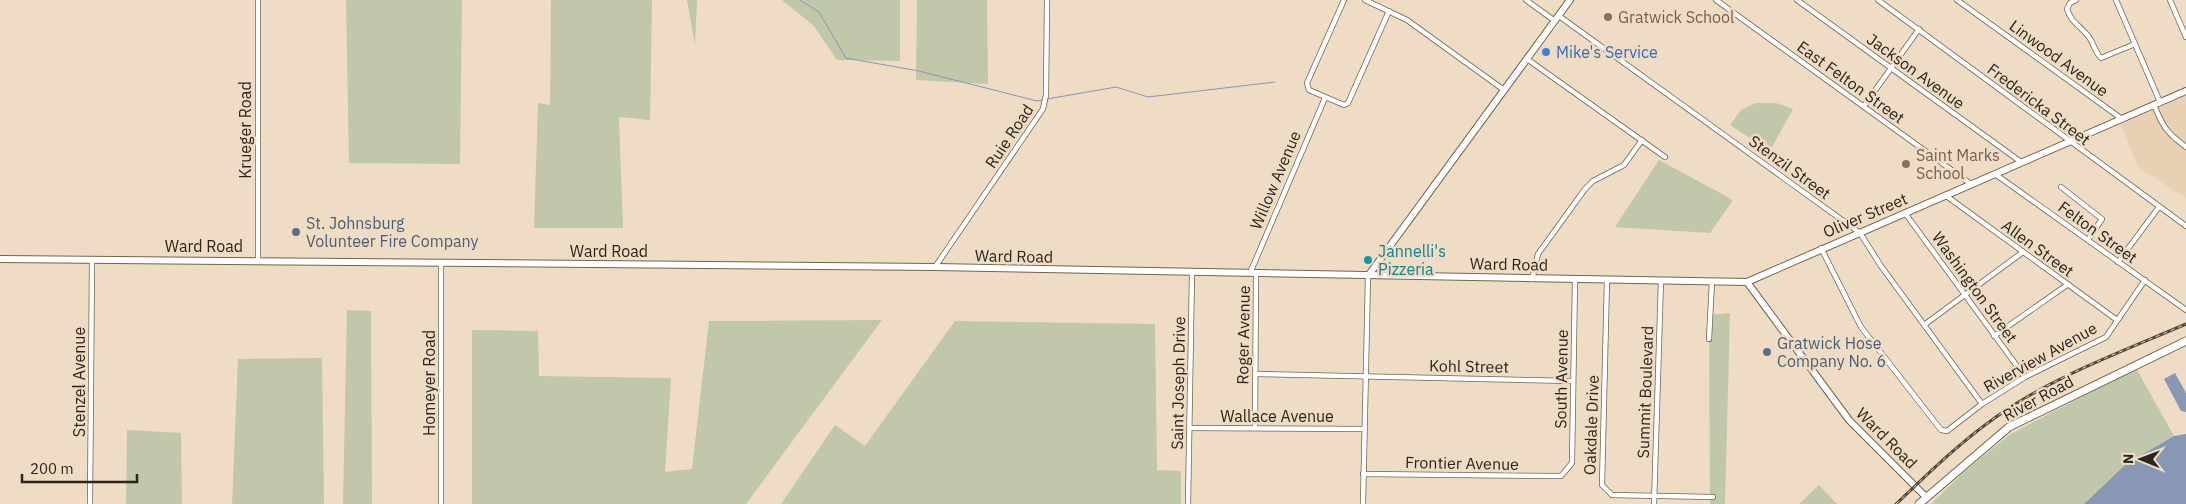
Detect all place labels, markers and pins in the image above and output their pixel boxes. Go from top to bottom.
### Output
place label: Gratwick School [1618,7,1734,27]
marker: Gratwick School [1602,11,1614,23]
place label: Mike's Service [1556,42,1658,62]
marker: Mike's Service [1540,46,1552,58]
place label: Saint Marks School [1916,145,2000,183]
marker: Saint Marks School [1900,158,1912,170]
place label: St. Johnsburg Volunteer Fire Company [306,213,478,251]
marker: St. Johnsburg Volunteer Fire Company [290,226,302,238]
place label: Jannelli's Pizzeria [1378,241,1446,279]
marker: Jannelli's Pizzeria [1362,254,1374,266]
place label: Gratwick Hose Company No. 6 [1777,333,1886,371]
marker: Gratwick Hose Company No. 6 [1761,346,1773,358]

